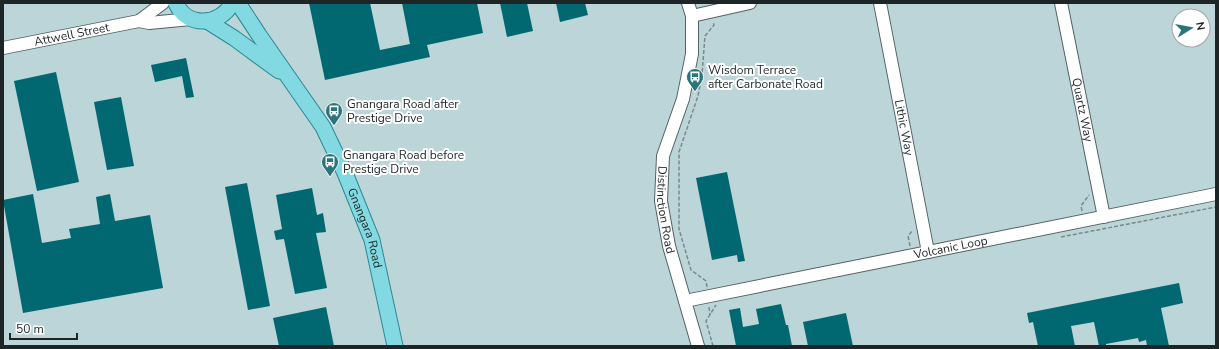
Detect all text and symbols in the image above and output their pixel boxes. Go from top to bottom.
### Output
north arrow [1171,8,1211,48]
street label: Attwell Street [33,19,111,50]
text: N [1192,21,1208,32]
place label: Wisdom Terrace after Carbonate Road [708,62,823,92]
bus stop icon: Wisdom Terrace after Carbonate Road [685,67,705,92]
street label: Quartz Way [1068,77,1097,144]
place label: Gnangara Road after Prestige Drive [347,96,459,126]
street label: Lithic Way [891,98,917,158]
bus stop icon: Gnangara Road after Prestige Drive [324,101,344,126]
place label: Gnangara Road before Prestige Drive [343,147,464,177]
bus stop icon: Gnangara Road before Prestige Drive [320,152,340,177]
street label: Distinction Road [653,166,679,255]
street label: Gnangara Road [344,186,386,269]
street label: Volcanic Loop [911,232,989,263]
scale bar [10,315,77,341]
text: 50 m [16,321,44,337]

